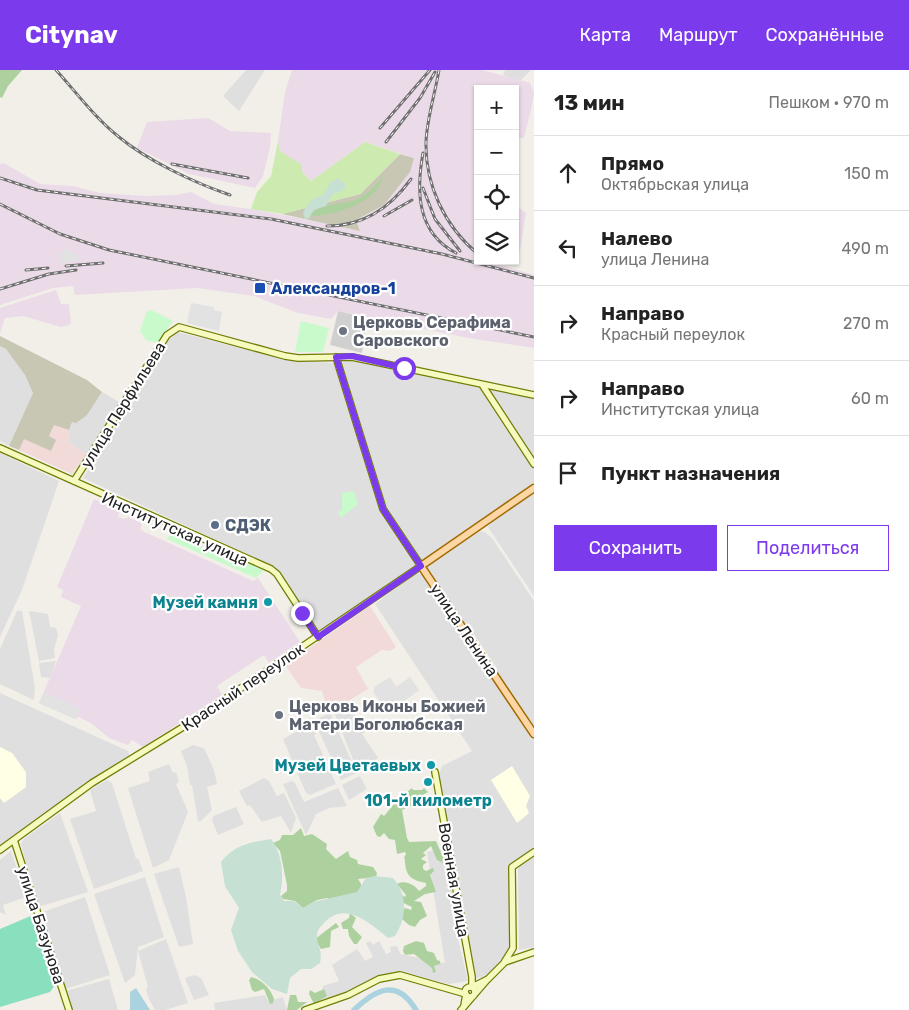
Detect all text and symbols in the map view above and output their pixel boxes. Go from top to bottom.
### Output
text: Citynav [25,21,118,49]
text: Карта [580,24,631,46]
text: Маршрут [659,24,738,46]
text: Сохранённые [766,24,884,46]
map controls [474,85,519,265]
button: + [474,85,519,130]
text: 13 мин [554,90,625,115]
text: Пешком · 970 m [769,93,889,112]
button: − [474,130,519,175]
text: Прямо [601,152,664,175]
icon: ahead [554,159,582,187]
text: 150 m [844,164,889,183]
button: locate [474,175,519,220]
text: Октябрьская улица [601,175,749,194]
button: layers [474,220,519,265]
text: Налево [601,227,673,250]
icon: left [554,234,582,262]
text: 490 m [841,239,889,258]
text: улица Ленина [601,250,709,269]
place label: Александров-1 [271,279,396,298]
marker: Александров-1 [253,281,267,295]
text: Направо [601,302,685,325]
icon: right [554,309,582,337]
place label: Церковь Серафима Саровского [353,313,511,350]
text: 270 m [843,314,889,333]
marker: Церковь Серафима Саровского [337,325,349,337]
text: Красный переулок [601,325,745,344]
street label: улица Перфильева [76,338,170,472]
route start [393,357,416,380]
text: Направо [601,377,685,400]
icon: right [554,384,582,412]
text: 60 m [851,389,889,408]
text: Институтская улица [601,400,759,419]
icon: arrive [554,459,582,487]
text: Пункт назначения [601,462,780,485]
street label: Институтская улица [99,488,251,570]
place label: СДЭК [225,516,271,535]
marker: СДЭК [209,519,221,531]
button: Сохранить [554,525,717,571]
button: Поделиться [727,525,889,571]
street label: улица Ленина [426,580,502,680]
place label: Музей камня [153,593,258,612]
marker: Музей камня [262,596,274,608]
route end [291,602,314,625]
street label: Красный переулок [178,639,308,735]
place label: Церковь Иконы Божией Матери Боголюбская [289,697,485,734]
marker: Церковь Иконы Божией Матери Боголюбская [273,709,285,721]
place label: Музей Цветаевых [275,756,422,775]
marker: Музей Цветаевых [425,759,437,771]
marker: 101-й километр [422,776,434,788]
place label: 101-й километр [364,791,492,810]
street label: Военная улица [435,821,473,939]
street label: улица Базунова [13,864,69,986]

